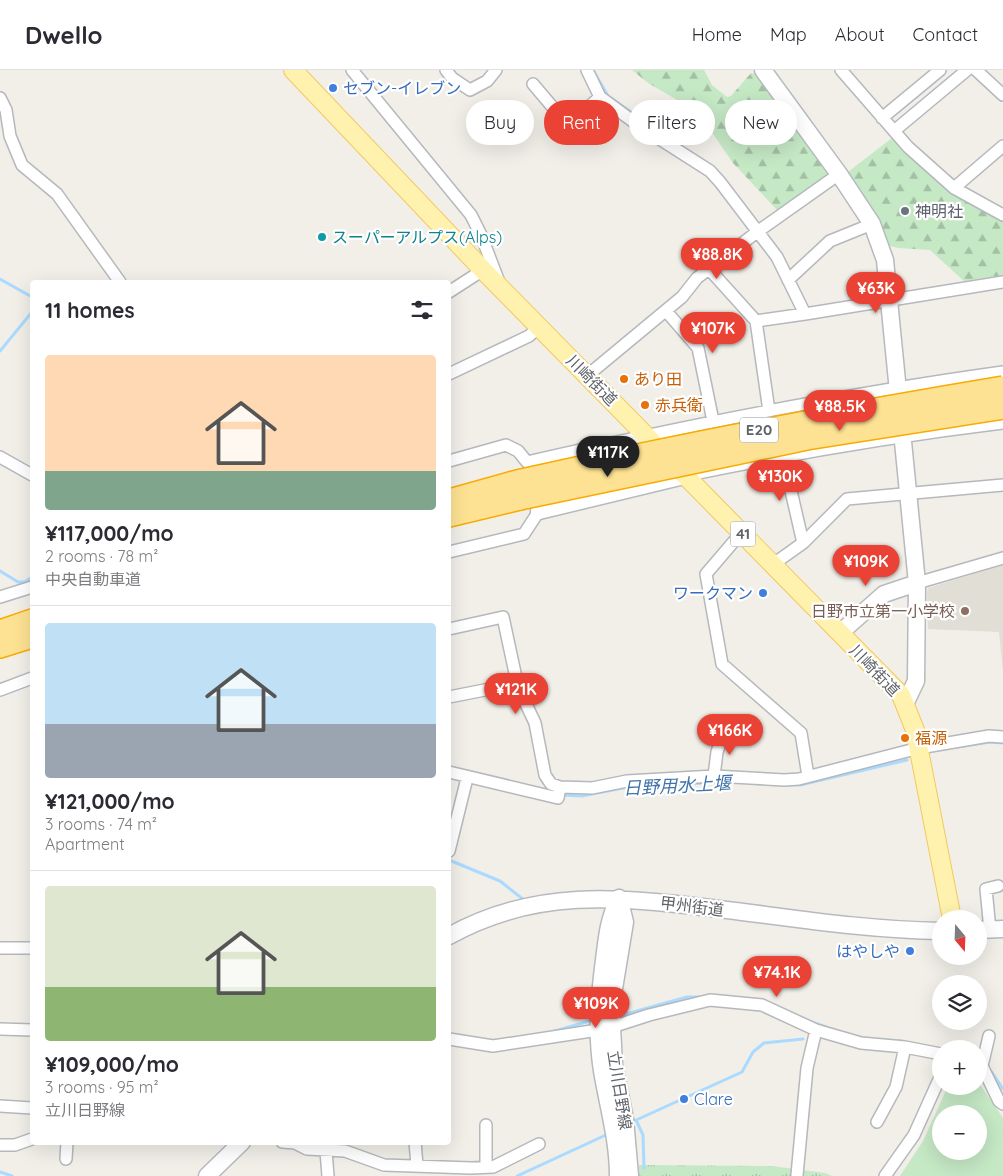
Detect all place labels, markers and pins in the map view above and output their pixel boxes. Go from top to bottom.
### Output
place label: セブン-イレブン [343,78,461,98]
marker: セブン-イレブン [327,82,339,94]
place label: 神明社 [915,201,963,221]
marker: 神明社 [899,205,911,217]
place label: スーパーアルプス(Alps) [332,227,502,247]
marker: スーパーアルプス(Alps) [316,231,328,243]
pin: ¥88.8K [676,238,758,280]
pin: ¥63K [846,272,906,314]
pin: ¥107K [678,312,748,354]
place label: あり田 [634,369,682,389]
marker: あり田 [618,373,630,385]
pin: ¥88.5K [799,390,881,432]
place label: 赤兵衛 [655,395,703,415]
marker: 赤兵衛 [639,399,651,411]
pin: ¥117K [573,436,643,478]
pin: ¥130K [745,460,815,502]
pin: ¥109K [831,544,901,587]
place label: ワークマン [673,583,753,603]
marker: ワークマン [757,587,769,599]
place label: 日野市立第一小学校 [811,601,955,621]
marker: 日野市立第一小学校 [959,605,971,617]
pin: ¥121K [481,672,551,715]
pin: ¥166K [695,714,765,756]
place label: 福源 [915,728,947,748]
marker: 福源 [899,732,911,744]
place label: はやしや [836,941,900,961]
marker: はやしや [904,945,916,957]
pin: ¥74.1K [736,956,818,998]
pin: ¥109K [561,986,631,1029]
place label: Clare [694,1089,733,1109]
marker: Clare [678,1093,690,1105]

